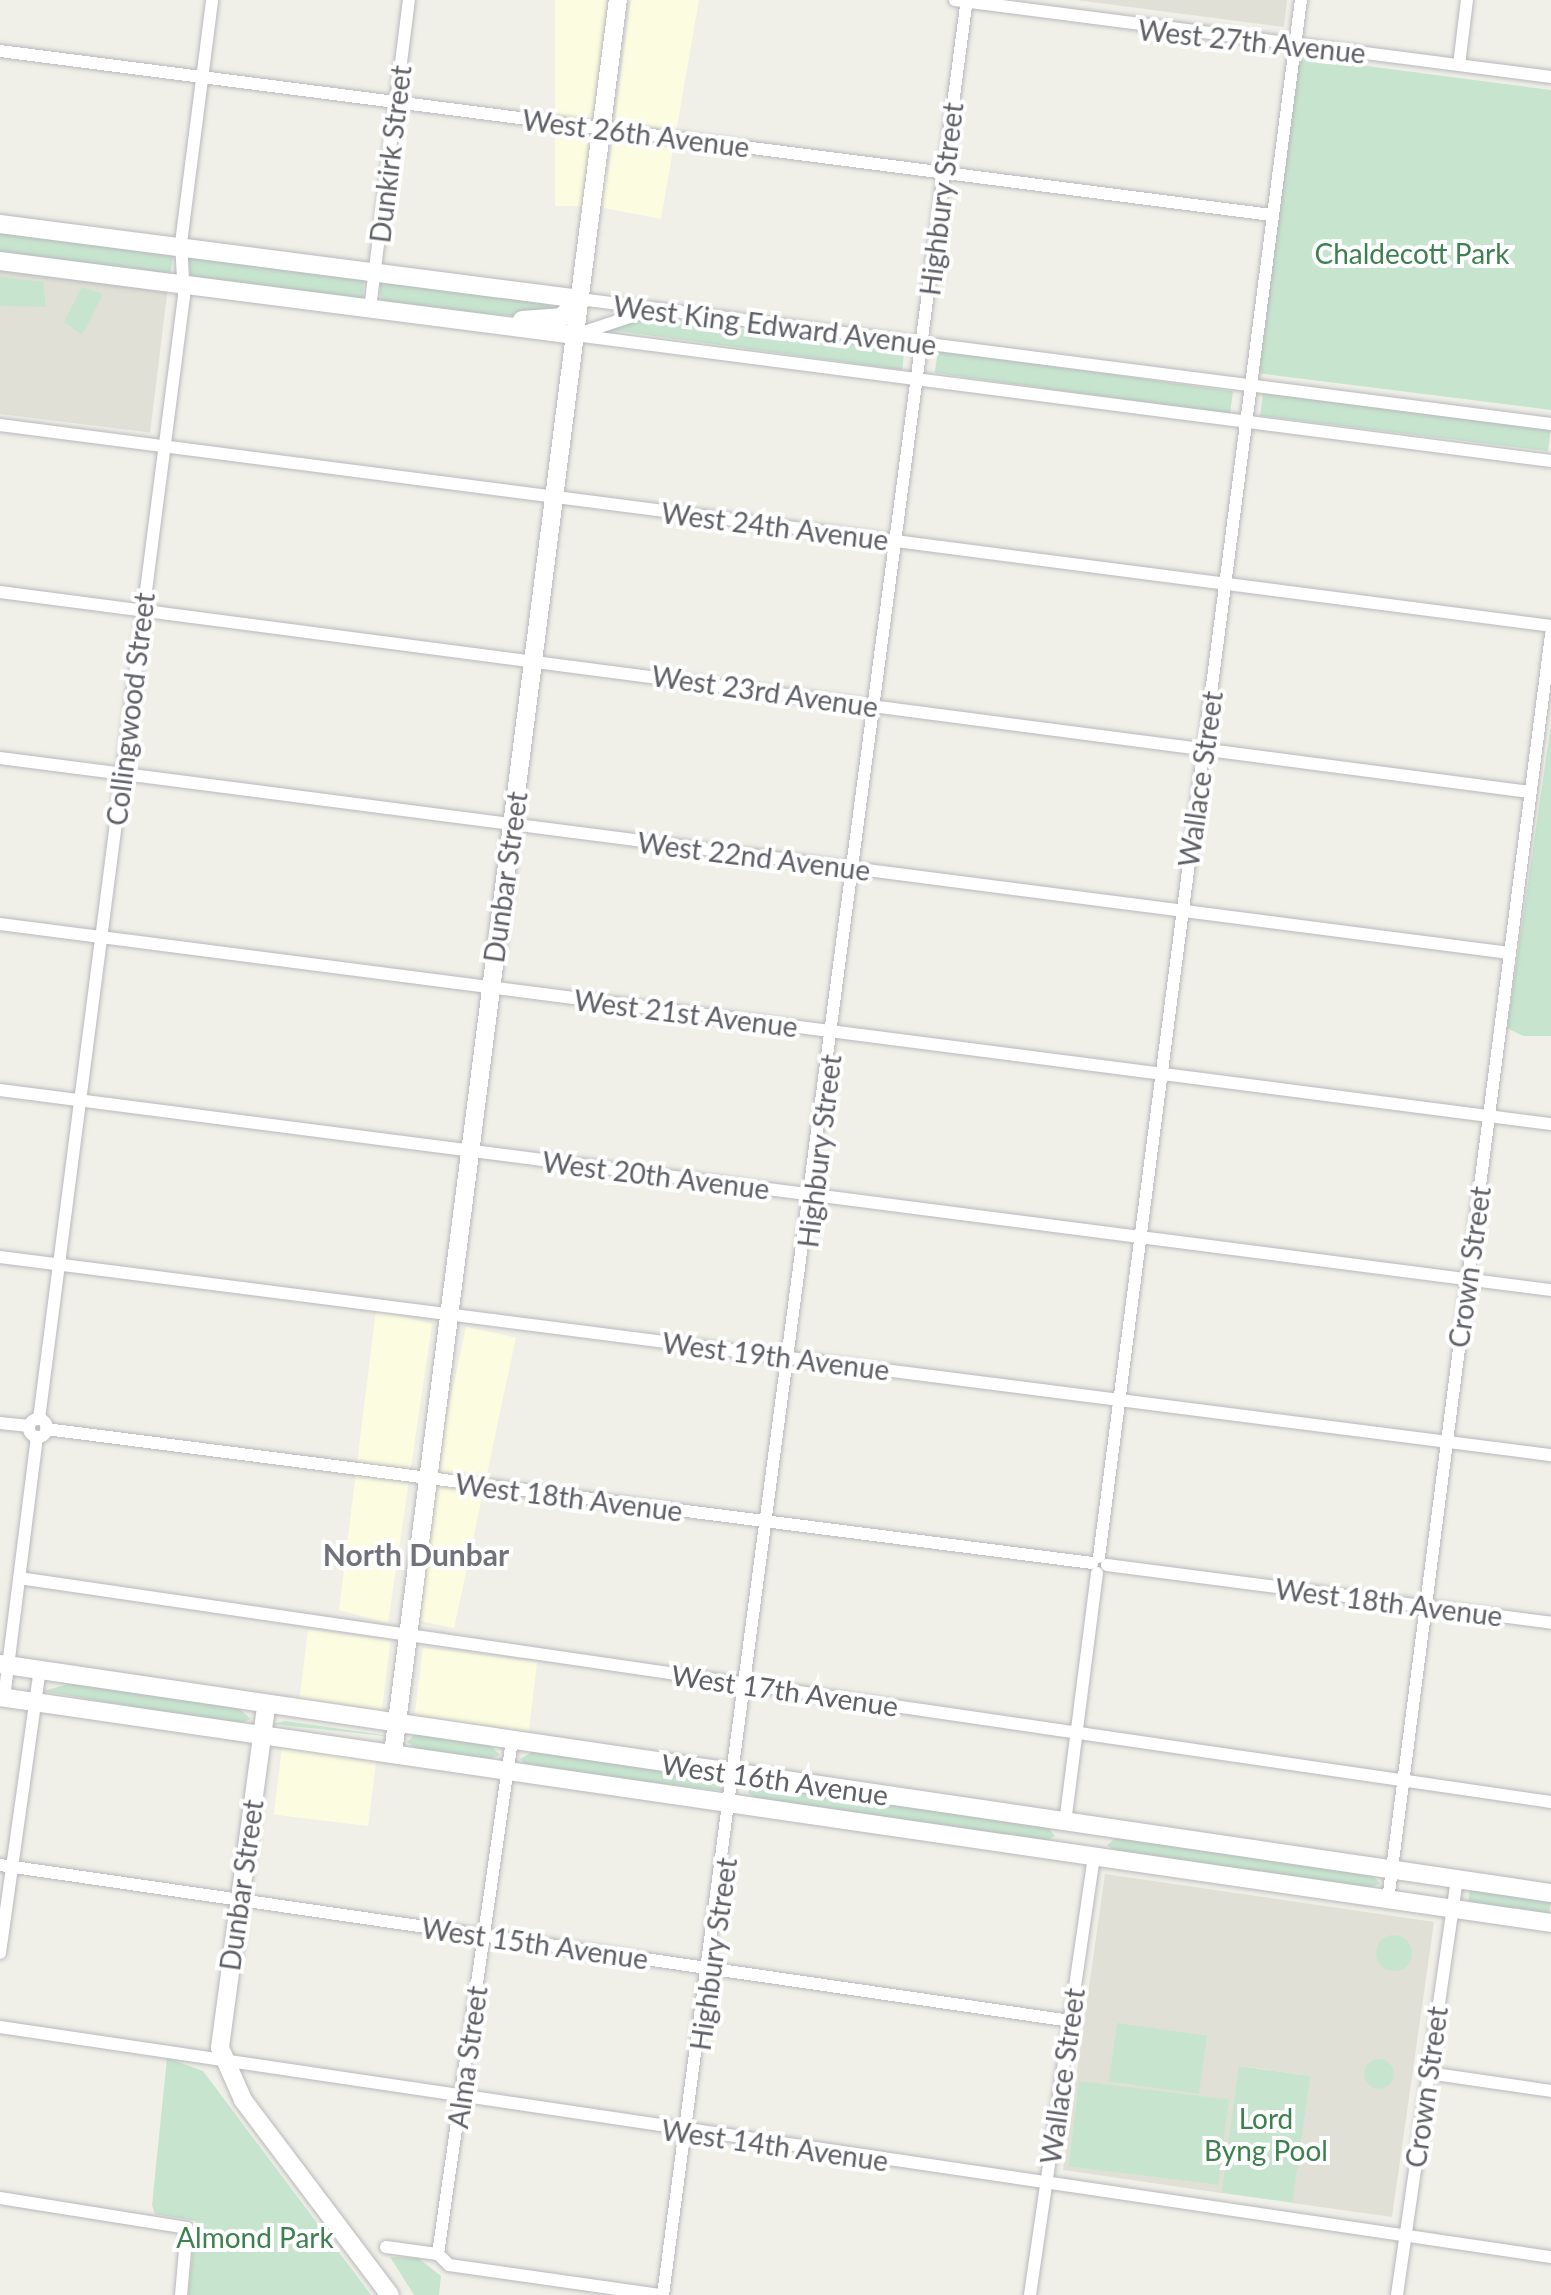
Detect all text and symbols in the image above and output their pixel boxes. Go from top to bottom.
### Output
street label: West 27th Avenue [1136,12,1368,70]
street label: Dunkirk Street [362,63,418,245]
street label: Highbury Street [912,100,970,298]
street label: West 26th Avenue [520,102,752,164]
park label: Chaldecott Park [1314,236,1510,270]
street label: West King Edward Avenue [611,288,939,362]
street label: West 24th Avenue [659,495,891,557]
street label: Collingwood Street [99,591,161,827]
street label: West 23rd Avenue [649,658,881,724]
street label: Wallace Street [1171,689,1229,869]
street label: Dunbar Street [476,789,534,965]
street label: West 22nd Avenue [635,825,873,887]
street label: West 21st Avenue [572,983,800,1043]
street label: Highbury Street [790,1052,848,1250]
street label: West 20th Avenue [540,1144,772,1206]
street label: Crown Street [1441,1184,1497,1350]
street label: West 19th Avenue [660,1325,892,1387]
street label: West 18th Avenue [453,1466,685,1528]
district label: North Dunbar [323,1536,509,1572]
street label: West 18th Avenue [1273,1571,1505,1633]
street label: West 17th Avenue [669,1657,901,1723]
street label: West 16th Avenue [659,1746,891,1812]
street label: Dunbar Street [212,1797,270,1973]
street label: Highbury Street [683,1855,743,2053]
street label: West 15th Avenue [419,1910,651,1976]
street label: Alma Street [440,1984,494,2130]
street label: Wallace Street [1033,1986,1091,2166]
street label: Crown Street [1398,2004,1454,2170]
park label: Lord Byng Pool [1204,2101,1328,2167]
street label: West 14th Avenue [659,2112,891,2178]
park label: Almond Park [176,2220,334,2254]

